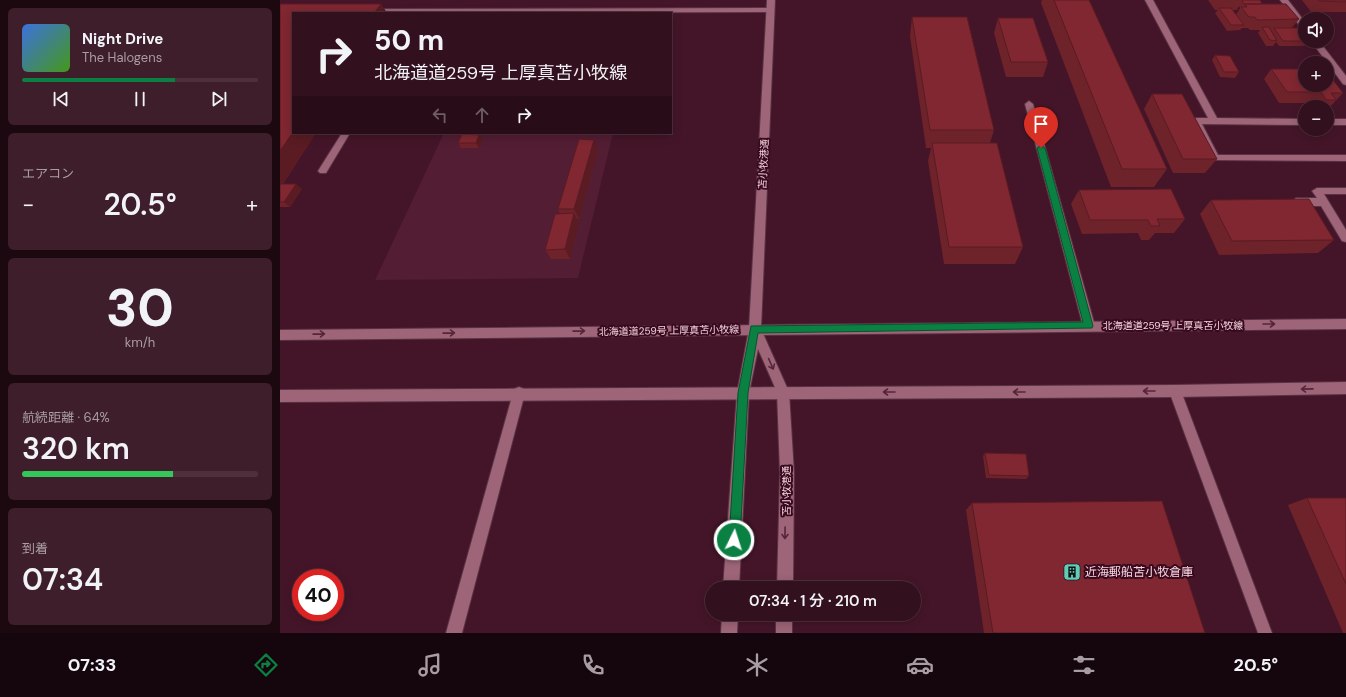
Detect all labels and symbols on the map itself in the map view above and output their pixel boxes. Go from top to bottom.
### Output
pin [1024,107,1058,148]
street label: 苫小牧港通 [756,139,771,189]
street label: 北海道道259号 上厚真苫小牧線 [1103,319,1243,332]
one-way arrow [1262,320,1275,328]
street label: 北海道道259号 上厚真苫小牧線 [599,323,739,338]
one-way arrow [572,327,585,335]
one-way arrow [442,329,455,336]
one-way arrow [312,330,325,338]
one-way arrow [768,358,775,370]
one-way arrow [1301,385,1314,393]
one-way arrow [1143,387,1156,395]
one-way arrow [883,388,896,396]
one-way arrow [1013,388,1026,396]
street label: 苫小牧港通 [780,466,793,516]
position arrow [713,519,755,561]
one-way arrow [782,526,789,539]
building icon: 近海郵船苫小牧倉庫 [1062,562,1082,582]
place label: 近海郵船苫小牧倉庫 [1085,564,1193,580]
speed limit sign: 40 [292,569,344,621]

